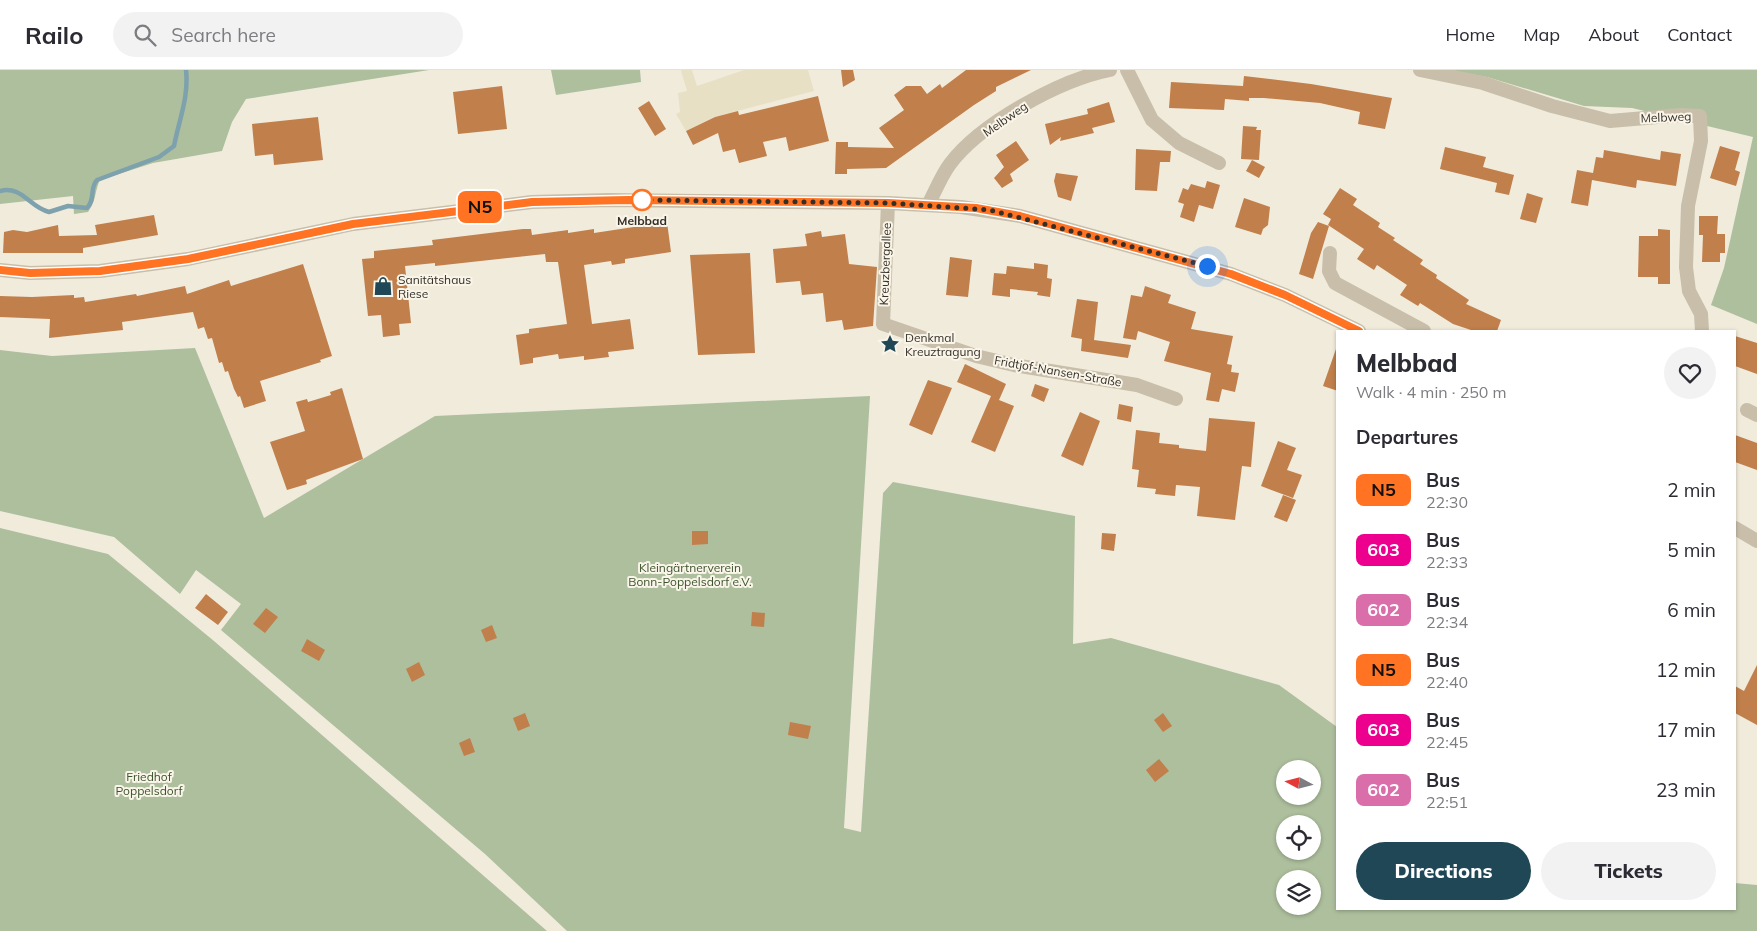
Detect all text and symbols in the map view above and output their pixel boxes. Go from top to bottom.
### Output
search box [113,12,463,57]
text: Railo [25,20,83,50]
icon: search [131,21,159,49]
text: Search here [171,23,276,47]
text: Home [1445,23,1495,46]
text: Map [1523,23,1560,46]
text: About [1588,23,1639,46]
text: Contact [1667,23,1732,46]
street label: Melbweg [980,98,1030,140]
street label: Melbweg [1640,109,1692,125]
marker: Melbbad [631,189,653,211]
line badge: N5 [458,191,502,223]
text: N5 [468,195,492,218]
place label: Melbbad [617,213,667,228]
street label: Kreuzbergallee [876,222,894,306]
your location [1195,254,1220,279]
place label: Sanitätshaus Riese [398,272,471,301]
shop icon: Sanitätshaus Riese [372,275,394,297]
place label: Denkmal Kreuztragung [905,330,981,359]
place icon: Denkmal Kreuztragung [879,333,901,355]
button: heart [1664,347,1716,399]
text: Melbbad [1356,348,1458,378]
street label: Fridtjof-Nansen-Straße [993,352,1123,390]
text: Walk · 4 min · 250 m [1356,382,1507,402]
text: Departures [1356,425,1458,449]
text: Bus [1426,468,1460,492]
text: N5 [1371,478,1396,501]
text: 2 min [1667,478,1716,502]
text: 22:30 [1426,492,1468,512]
text: Bus [1426,528,1460,552]
text: 603 [1367,538,1400,561]
text: 5 min [1667,538,1716,562]
text: 22:33 [1426,552,1468,572]
park label: Kleingärtnerverein Bonn-Poppelsdorf e.V. [628,560,752,589]
text: Bus [1426,588,1460,612]
text: 602 [1367,598,1400,621]
text: 6 min [1667,598,1716,622]
text: 22:34 [1426,612,1468,632]
text: Bus [1426,648,1460,672]
text: N5 [1371,658,1396,681]
text: 12 min [1656,658,1716,682]
text: 22:40 [1426,672,1468,692]
text: Bus [1426,708,1460,732]
text: 603 [1367,718,1400,741]
text: 17 min [1656,718,1716,742]
text: 22:45 [1426,732,1468,752]
north arrow [1276,760,1321,805]
map controls [1276,760,1321,915]
text: Bus [1426,768,1460,792]
park label: Friedhof Poppelsdorf [116,769,183,798]
text: 602 [1367,778,1400,801]
text: 23 min [1656,778,1716,802]
text: 22:51 [1426,792,1468,812]
button: locate [1276,815,1321,860]
button: Directions [1356,842,1531,900]
button: Tickets [1541,842,1716,900]
button: layers [1276,870,1321,915]

